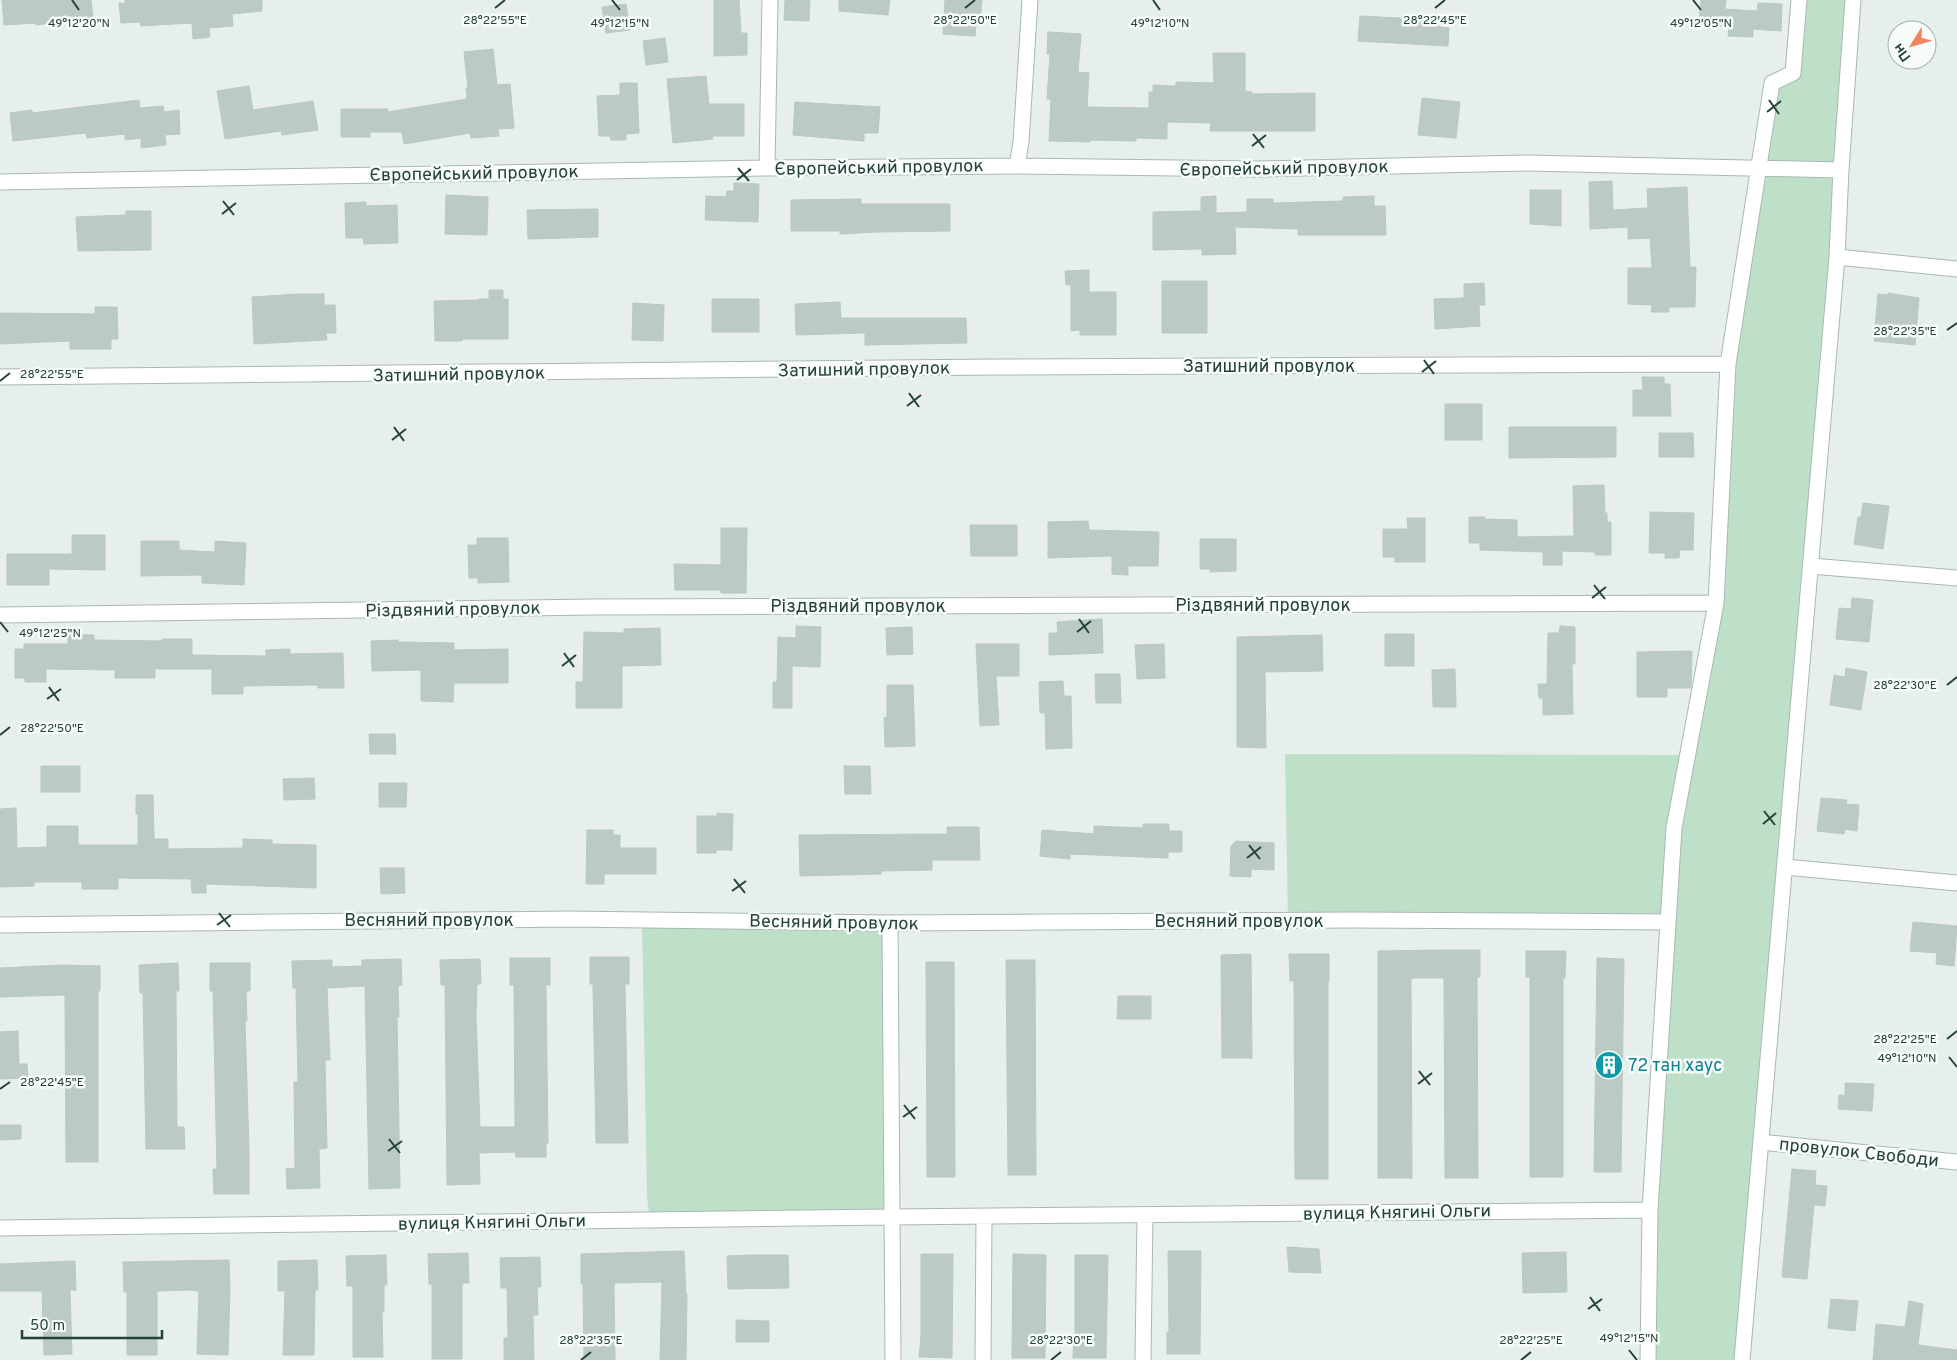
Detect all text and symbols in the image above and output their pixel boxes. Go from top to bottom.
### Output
text: 28°22'55"E [463,13,527,29]
text: 28°22'50"E [933,13,997,29]
text: 28°22'45"E [1403,13,1467,29]
text: 49°12'20"N [48,16,110,32]
text: 49°12'15"N [591,16,650,32]
text: 49°12'10"N [1130,16,1190,32]
text: 49°12'05"N [1670,16,1732,32]
north arrow [1887,20,1937,70]
text: Пн [1890,39,1915,65]
street label: Європейський провулок [774,155,984,182]
street label: Європейський провулок [1179,156,1389,183]
street label: Європейський провулок [369,161,579,188]
text: 28°22'35"E [1873,324,1937,340]
street label: Затишний провулок [1183,356,1355,379]
street label: Затишний провулок [778,357,950,384]
street label: Затишний провулок [373,362,545,389]
text: 28°22'55"E [20,367,84,383]
street label: Різдвяний провулок [1175,595,1351,618]
street label: Різдвяний провулок [770,596,946,619]
street label: Різдвяний провулок [365,597,541,624]
text: 49°12'25"N [19,626,81,642]
text: 28°22'30"E [1873,678,1937,694]
text: 28°22'50"E [20,721,84,737]
street label: Весняний провулок [344,910,514,933]
street label: Весняний провулок [749,911,919,936]
street label: Весняний провулок [1154,911,1324,934]
text: 28°22'25"E [1873,1032,1937,1048]
building icon: 72 тан хаус [1594,1050,1624,1080]
text: 49°12'10"N [1877,1051,1937,1067]
place label: 72 тан хаус [1628,1055,1722,1078]
text: 28°22'45"E [20,1075,84,1091]
street label: провулок Свободи [1778,1134,1940,1173]
street label: вулиця Княгині Ольги [1303,1200,1491,1227]
street label: вулиця Княгині Ольги [398,1210,586,1237]
scale bar [22,1308,162,1340]
text: 50 m [30,1317,65,1336]
text: 49°12'15"N [1600,1331,1659,1347]
text: 28°22'35"E [559,1333,623,1349]
text: 28°22'30"E [1029,1333,1093,1349]
text: 28°22'25"E [1499,1333,1563,1349]

